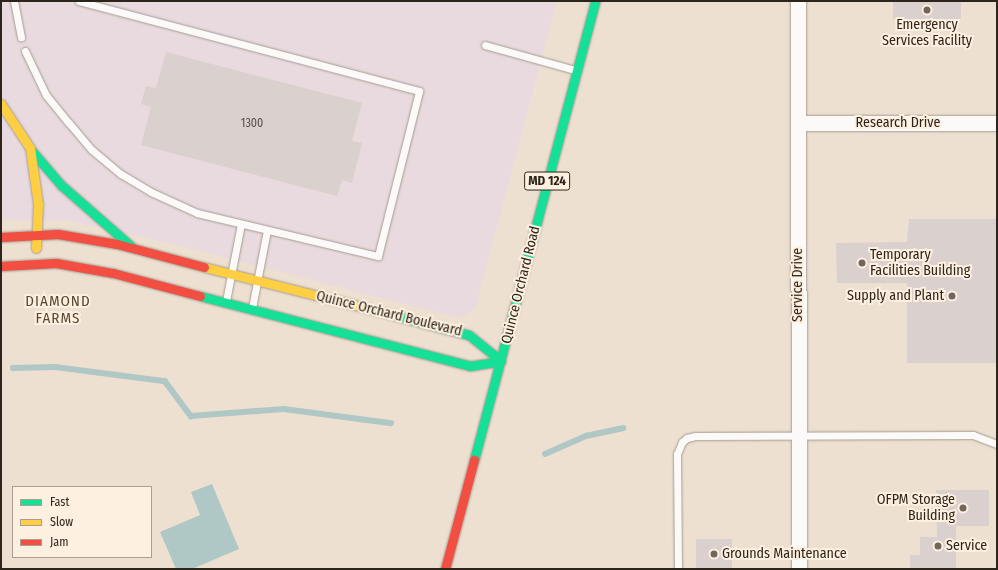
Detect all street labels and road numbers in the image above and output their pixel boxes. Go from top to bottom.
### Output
street label: Research Drive [856,115,940,131]
road number: MD 124 [524,170,570,192]
street label: Quince Orchard Road [498,224,544,346]
street label: Service Drive [790,248,806,322]
street label: Quince Orchard Boulevard [314,288,464,340]

